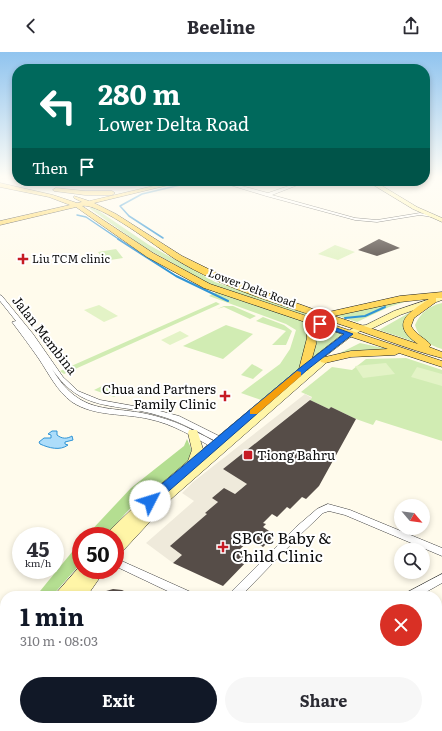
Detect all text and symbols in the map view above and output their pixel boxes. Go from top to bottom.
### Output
text: Beeline [187,13,255,40]
icon: back [20,15,42,37]
icon: share [400,15,422,37]
text: 280 m [98,72,180,114]
icon: left [32,80,84,132]
text: Lower Delta Road [98,110,249,137]
text: Then [32,156,68,179]
icon: arrive [76,156,98,178]
place label: Liu TCM clinic [32,250,110,266]
marker: Liu TCM clinic [17,253,29,265]
street label: Lower Delta Road [206,264,299,310]
street label: Jalan Membina [8,291,82,378]
pin [303,307,337,341]
icon: arrive [309,313,331,335]
place label: Chua and Partners Family Clinic [102,379,217,413]
marker: Chua and Partners Family Clinic [219,390,231,402]
place label: Tiong Bahru [257,445,335,464]
marker: Tiong Bahru [242,449,254,461]
position arrow [129,480,171,522]
north arrow [394,499,430,535]
map controls [394,499,430,579]
place label: SBCC Baby & Child Clinic [232,525,331,567]
speed limit sign: 50 [72,527,124,579]
text: 45 [27,533,49,563]
marker: SBCC Baby & Child Clinic [217,541,229,553]
button: search [394,543,430,579]
text: km/h [25,555,51,570]
text: 1 min [20,598,84,633]
button: close [380,604,422,646]
text: 310 m · 08:03 [20,631,98,650]
button: Exit [20,677,217,723]
button: Share [225,677,422,723]

